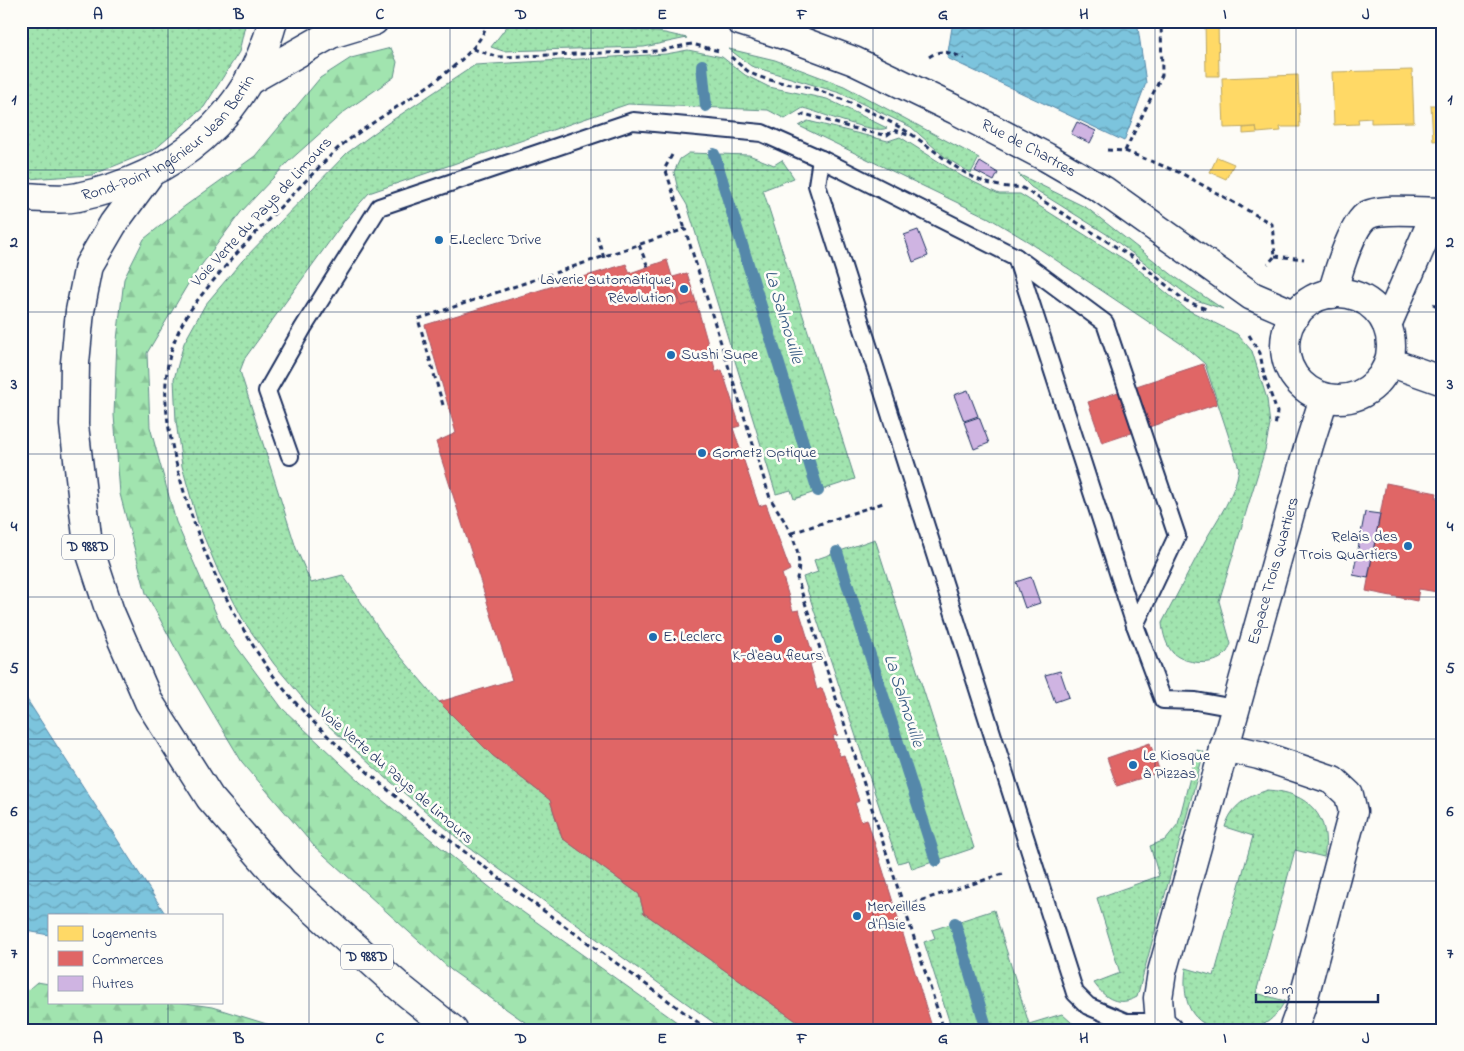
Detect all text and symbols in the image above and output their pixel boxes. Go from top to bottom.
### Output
text: A [93,3,103,27]
text: B [233,3,245,27]
text: C [376,3,385,27]
text: D [514,3,527,27]
text: E [657,3,667,27]
text: F [796,3,808,27]
text: G [938,3,948,27]
text: H [1079,3,1089,27]
text: I [1223,3,1227,27]
text: J [1362,3,1370,27]
street label: Rond-Point Ingénieur Jean Bertin [79,71,261,208]
text: 1 [11,88,17,112]
text: 1 [1447,88,1453,112]
street label: Rue de Chartres [977,113,1081,184]
street label: Voie Verte du Pays de Limours [185,131,338,293]
place label: E.Leclerc Drive [449,228,542,252]
text: 2 [9,231,18,255]
text: 2 [1445,231,1454,255]
marker: E.Leclerc Drive [433,234,445,246]
water label: La Salmouille [757,267,810,368]
place label: Laverie automatique, Révolution [540,268,674,310]
marker: Laverie automatique, Révolution [678,283,690,295]
place label: Sushi Supe [681,343,759,367]
marker: Sushi Supe [665,349,677,361]
text: 3 [10,373,18,397]
text: 3 [1446,373,1454,397]
place label: Gometz Optique [712,441,817,465]
marker: Gometz Optique [696,447,708,459]
street label: Espace Trois Quartiers [1242,494,1306,648]
text: 4 [10,515,18,539]
text: 4 [1446,515,1454,539]
place label: Relais des Trois Quartiers [1299,525,1398,567]
road number: D 988D [62,534,114,560]
marker: Relais des Trois Quartiers [1402,540,1414,552]
place label: E. Leclerc [663,625,723,649]
marker: E. Leclerc [647,631,659,643]
marker: K-d'eau fleurs [772,633,784,645]
place label: K-d'eau fleurs [733,644,823,668]
water label: La Salmouille [876,651,931,752]
text: 5 [9,657,19,681]
text: 5 [1445,657,1455,681]
street label: Voie Verte du Pays de Limours [313,701,479,850]
place label: Le Kiosque à Pizzas [1143,744,1211,786]
marker: Le Kiosque à Pizzas [1127,759,1139,771]
text: 6 [9,800,18,824]
text: 6 [1445,800,1454,824]
place label: Merveilles d'Asie [867,895,926,937]
marker: Merveilles d'Asie [851,910,863,922]
legend [48,914,222,1004]
text: Logements [92,923,157,946]
text: 7 [11,942,18,966]
text: 7 [1447,942,1454,966]
road number: D 988D [341,944,393,970]
text: Commerces [92,949,164,971]
scale bar [1256,971,1379,1003]
text: Autres [92,973,134,995]
text: 20 m [1264,979,1294,1001]
text: A [93,1027,103,1051]
text: B [233,1027,245,1051]
text: C [376,1027,385,1051]
text: D [514,1027,527,1051]
text: E [657,1027,667,1051]
text: F [796,1027,808,1051]
text: G [938,1027,948,1051]
text: H [1079,1027,1089,1051]
text: I [1223,1027,1227,1051]
text: J [1362,1027,1370,1051]

